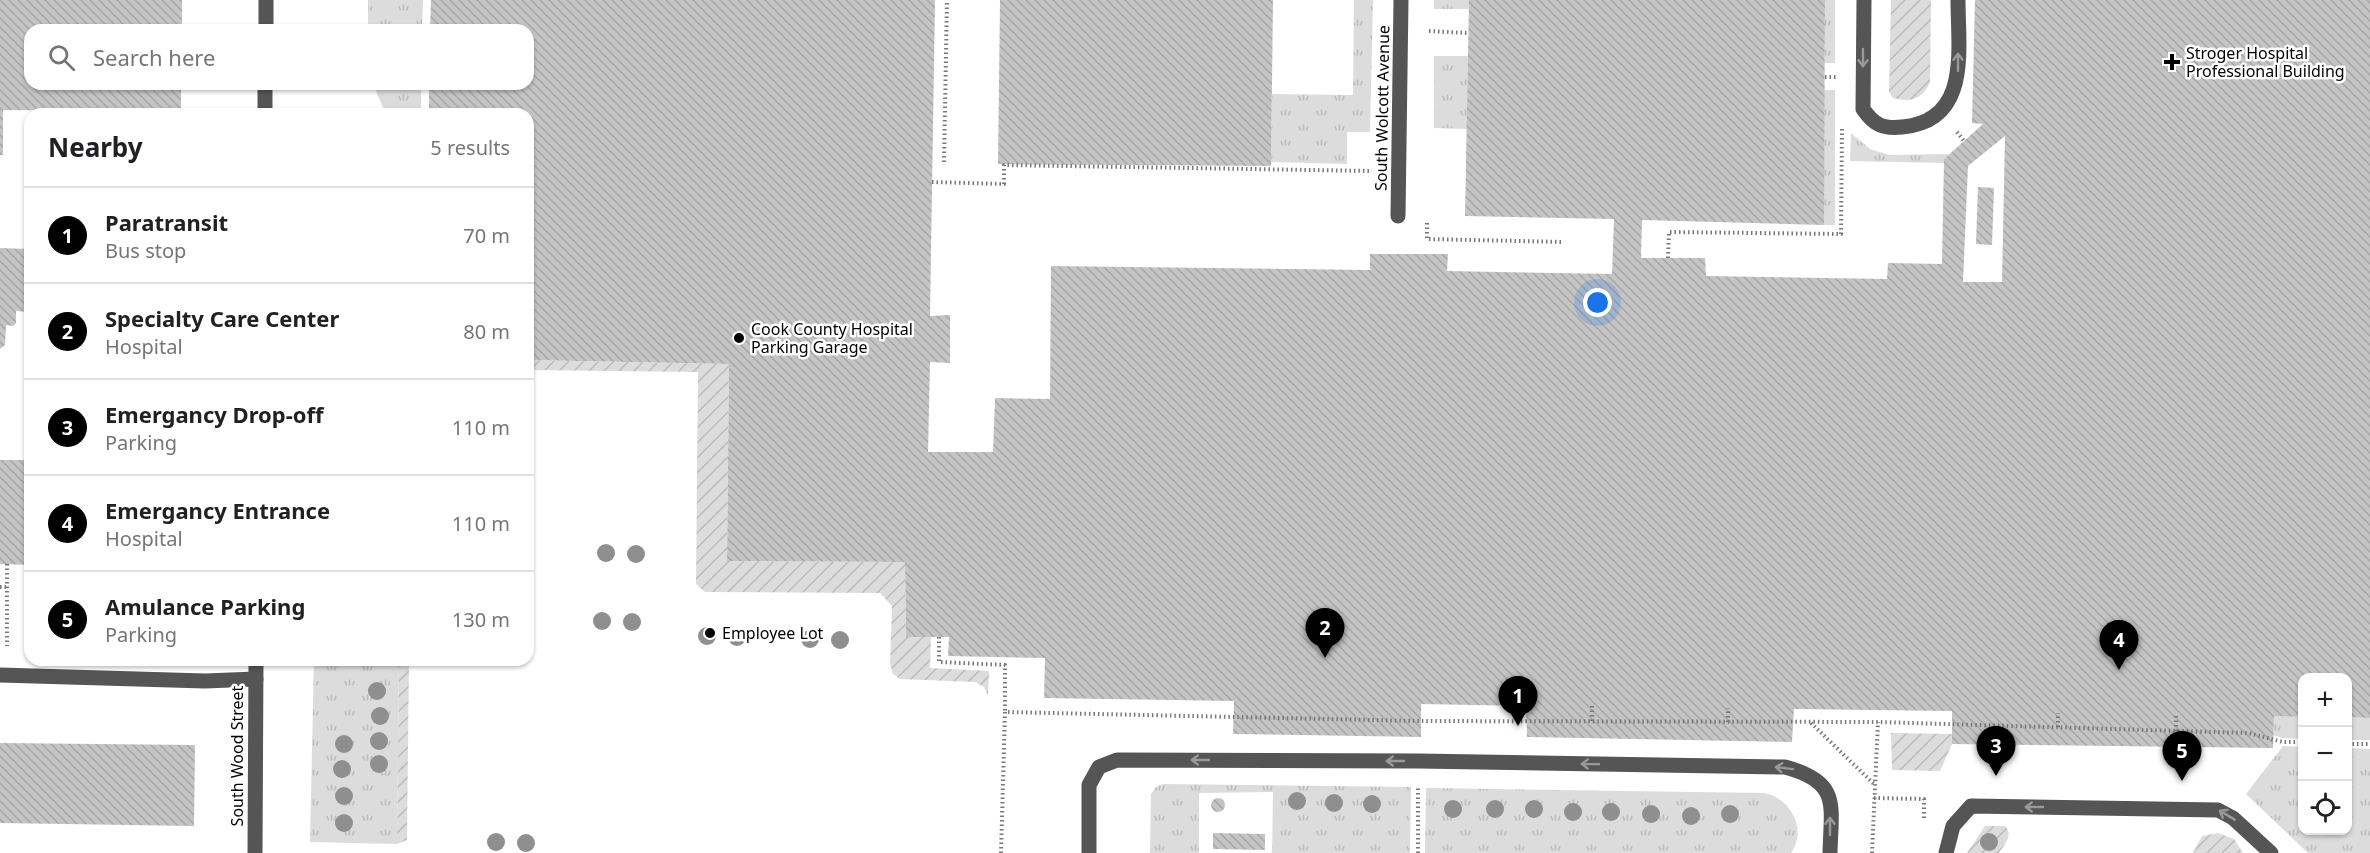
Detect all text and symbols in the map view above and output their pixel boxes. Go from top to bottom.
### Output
search box [24,24,534,90]
street label: South Wolcott Avenue [1370,25,1394,191]
icon: search [45,41,78,74]
text: Search here [93,42,215,72]
place label: Stroger Hospital Professional Building [2186,42,2345,82]
one-way arrow [1857,48,1869,68]
one-way arrow [1952,52,1964,72]
marker: Stroger Hospital Professional Building [2163,53,2181,71]
text: Nearby [48,129,143,165]
text: 5 results [430,134,510,161]
text: Paratransit [105,207,228,237]
text: 1 [62,222,73,249]
text: 70 m [463,222,510,249]
text: Bus stop [105,237,186,264]
your location [1583,288,1612,317]
text: Specialty Care Center [105,303,339,333]
text: 2 [62,318,73,345]
text: 80 m [463,318,510,345]
place label: Cook County Hospital Parking Garage [751,318,913,358]
marker: Cook County Hospital Parking Garage [732,331,746,345]
text: Hospital [105,333,183,360]
text: Emergancy Drop-off [105,399,323,429]
text: 3 [62,414,73,441]
text: 110 m [452,414,510,441]
text: Parking [105,429,177,456]
text: Emergancy Entrance [105,495,330,525]
text: 4 [62,510,73,537]
text: 110 m [452,510,510,537]
text: Hospital [105,525,183,552]
text: Amulance Parking [105,591,305,621]
text: 5 [62,606,73,633]
text: 130 m [452,606,510,633]
pin: 2 [1306,608,1344,658]
pin: 4 [2100,620,2138,670]
text: Parking [105,621,177,648]
place label: Employee Lot [722,622,824,644]
marker: Employee Lot [703,626,717,640]
map controls [2298,673,2352,835]
button: + [2298,673,2352,727]
pin: 1 [1498,676,1538,726]
street label: South Wood Street [226,685,248,826]
pin: 3 [1976,726,2016,776]
button: − [2298,727,2352,781]
pin: 5 [2162,732,2202,781]
one-way arrow [1190,754,1210,766]
one-way arrow [1385,755,1405,767]
one-way arrow [1580,758,1600,770]
one-way arrow [1775,763,1795,774]
button: locate [2298,781,2352,835]
one-way arrow [2024,801,2044,813]
one-way arrow [2219,809,2236,821]
one-way arrow [1825,816,1836,836]

